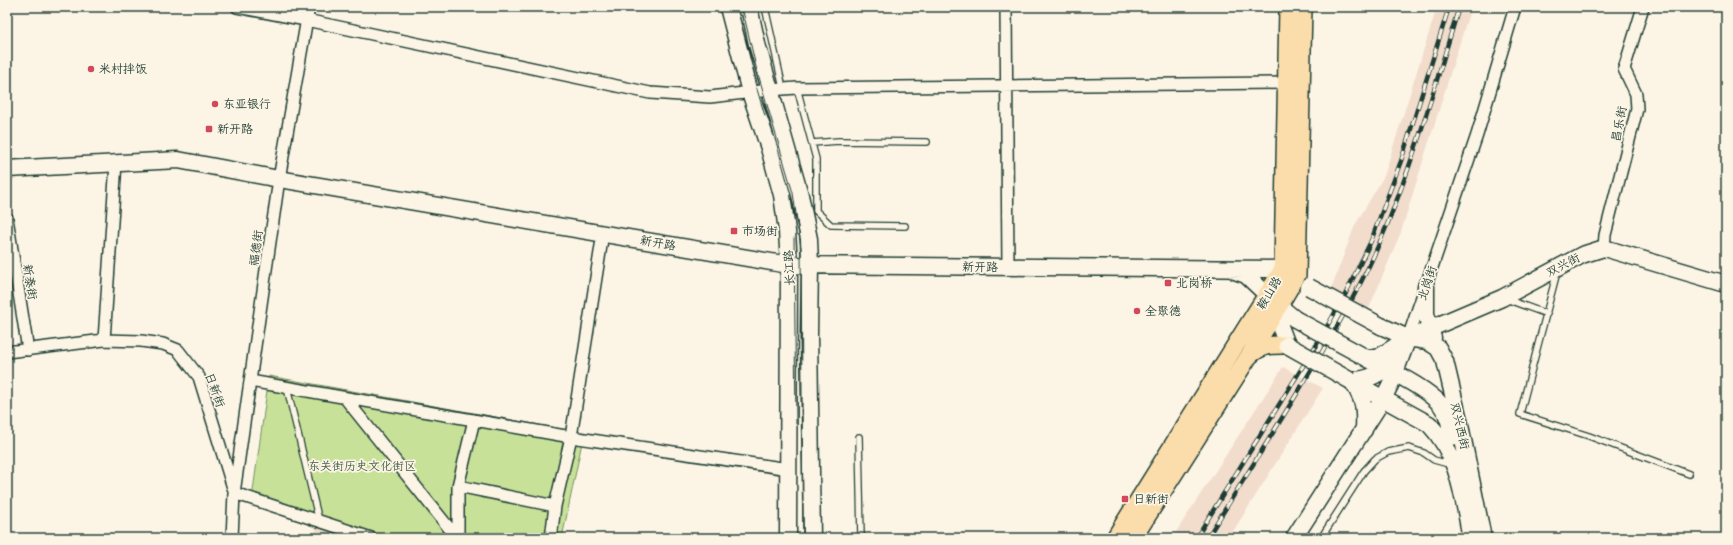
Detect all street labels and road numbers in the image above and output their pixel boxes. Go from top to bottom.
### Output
street label: 昌乐街 [1606,104,1630,143]
street label: 福德街 [244,229,266,267]
street label: 新开路 [639,230,677,254]
street label: 双兴街 [1542,248,1583,281]
street label: 长江路 [778,250,798,286]
street label: 新开路 [962,257,998,275]
street label: 新泰街 [19,263,43,301]
street label: 北岗街 [1412,263,1440,303]
street label: 鞍山路 [1251,272,1285,313]
street label: 日新街 [201,370,231,410]
street label: 双兴西街 [1447,400,1475,451]

